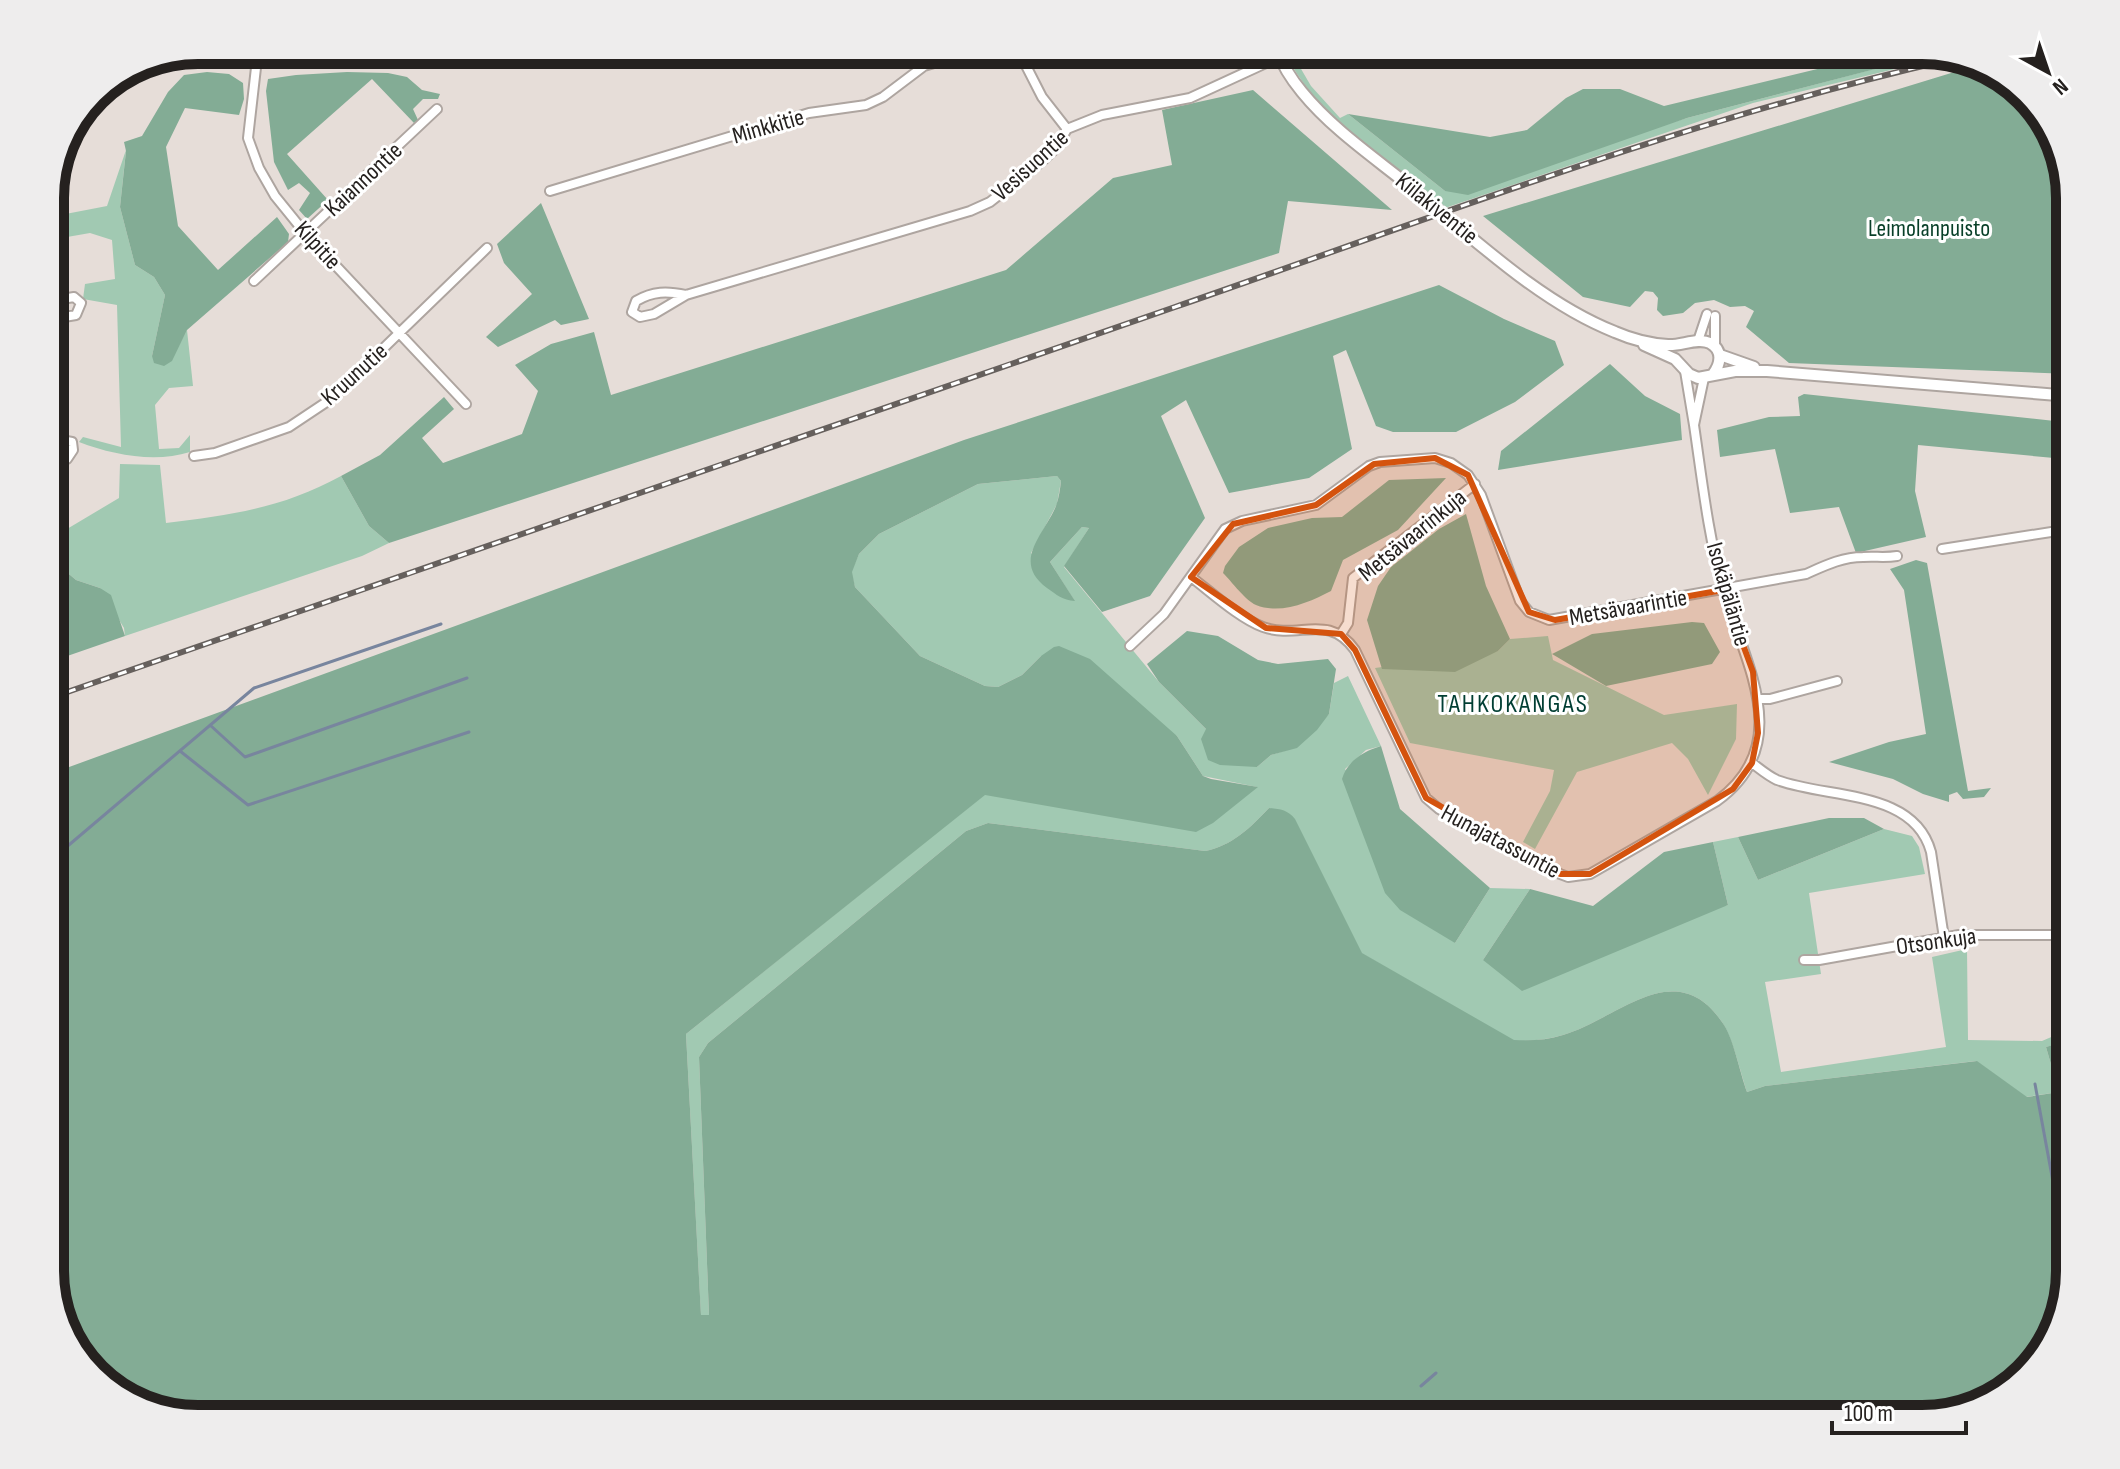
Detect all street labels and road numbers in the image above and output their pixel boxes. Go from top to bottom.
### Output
street label: Minkkitie [729,102,807,151]
street label: Vesisuontie [986,123,1075,207]
street label: Kaiannontie [318,136,408,223]
street label: Kiilakiventie [1390,166,1484,250]
street label: Kilpitie [288,215,347,276]
street label: Kruunutie [315,337,394,412]
street label: Metsävaarinkuja [1353,483,1472,588]
street label: Isokäpäläntie [1700,539,1757,649]
street label: Metsävaarintie [1567,583,1689,632]
street label: Hunajatassuntie [1436,798,1565,885]
street label: Otsonkuja [1894,922,1978,961]

